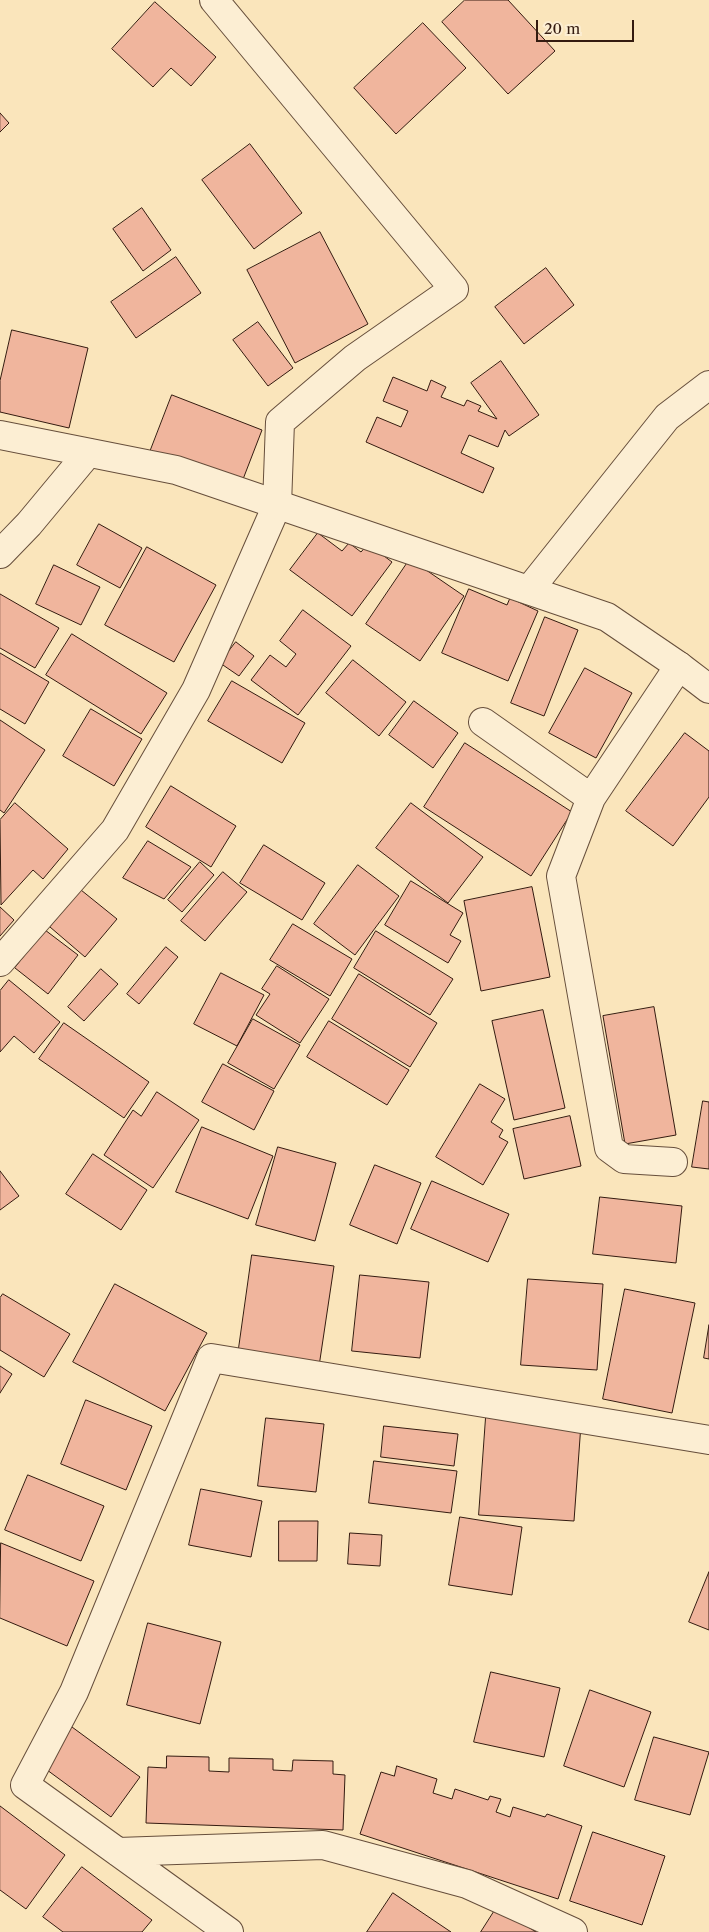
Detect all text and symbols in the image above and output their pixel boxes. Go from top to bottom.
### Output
scale bar [539,10,636,42]
text: 20 m [544,19,580,38]

